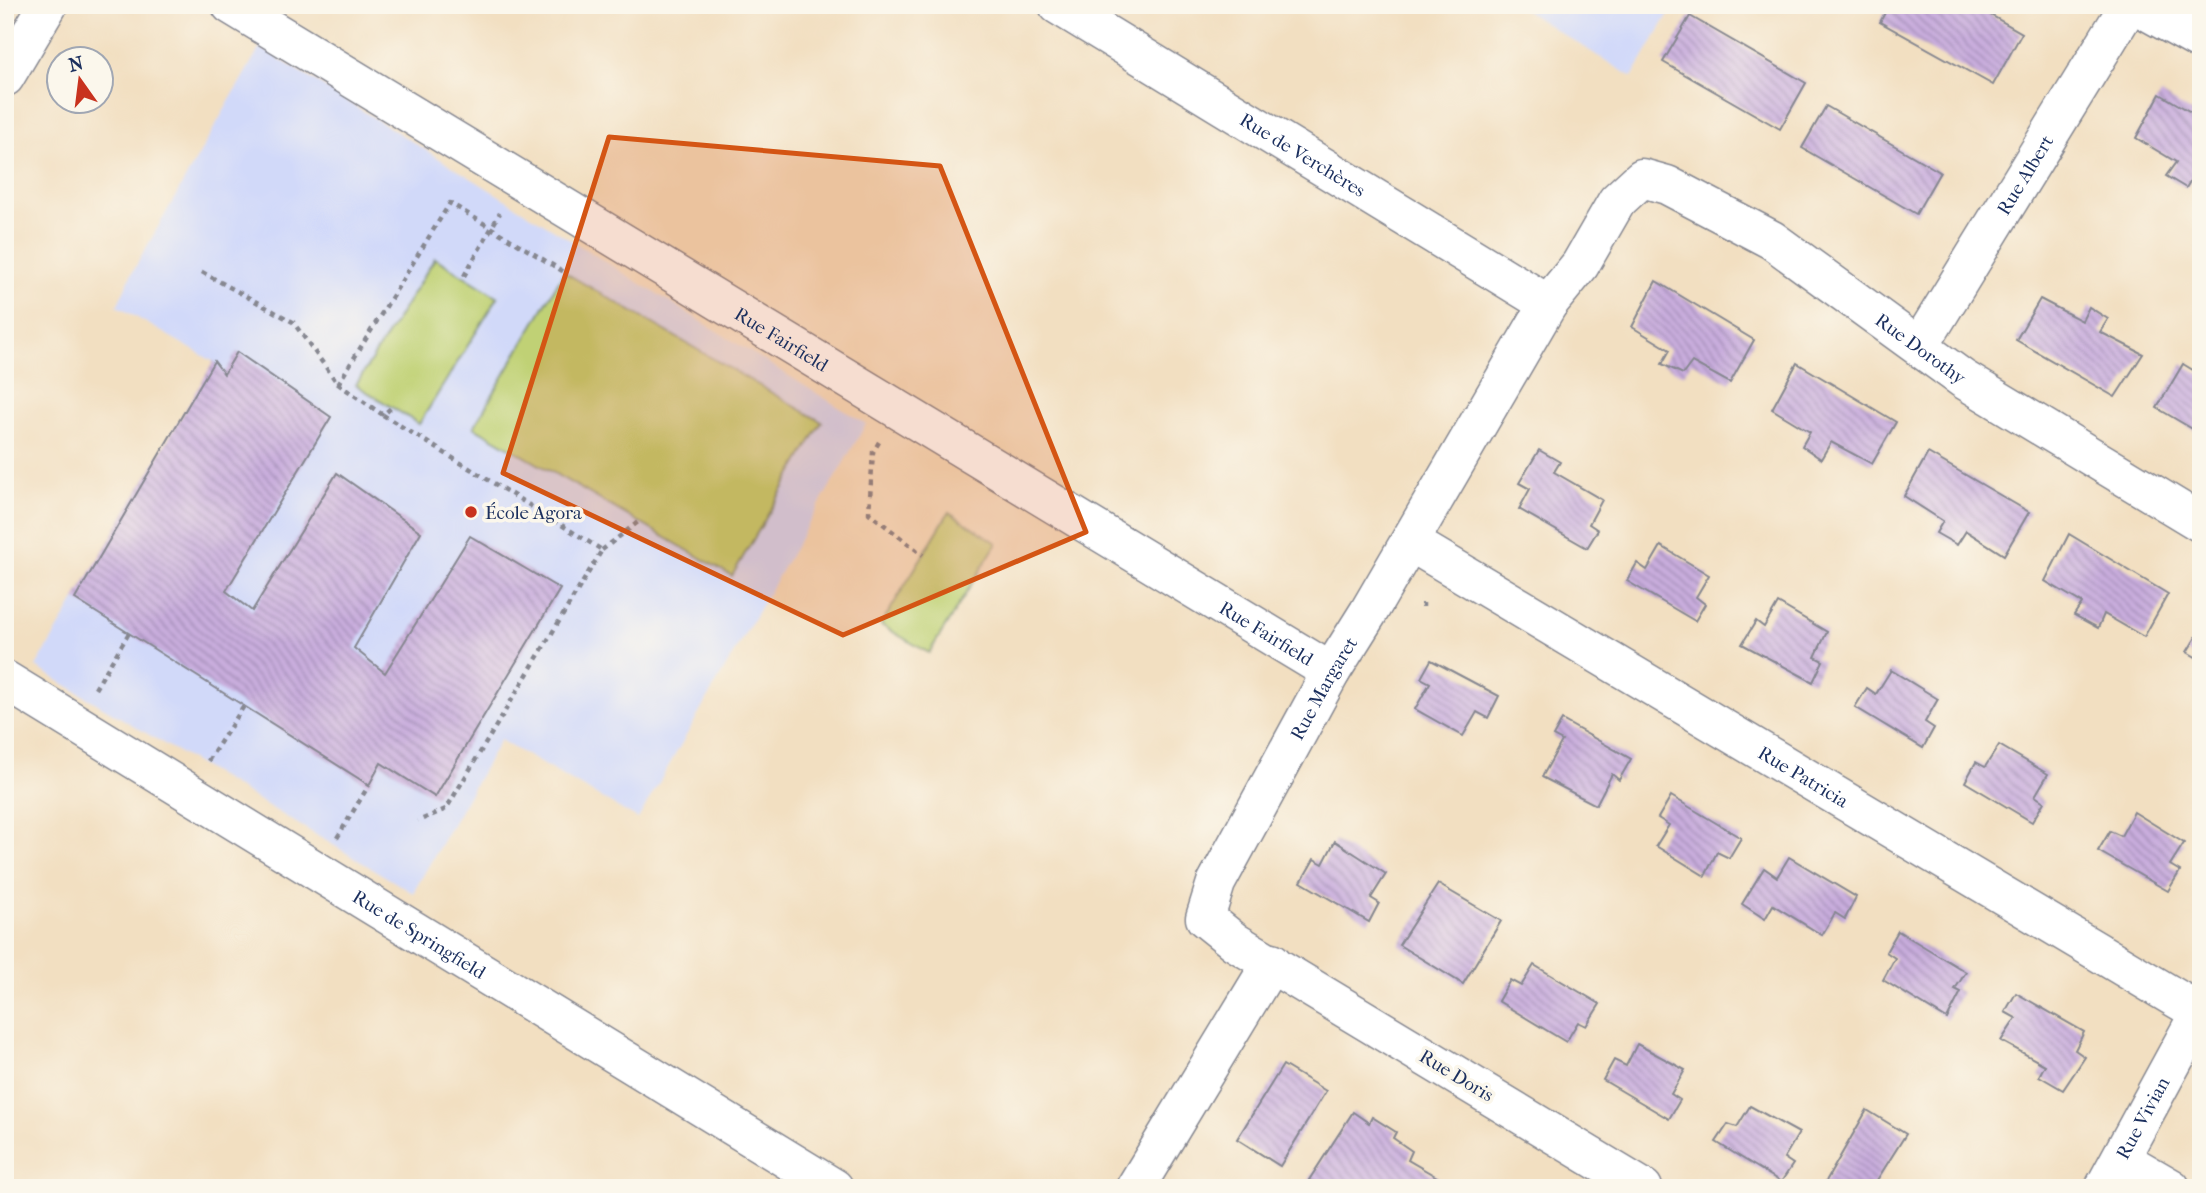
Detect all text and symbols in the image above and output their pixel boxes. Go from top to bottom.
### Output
north arrow [46,46,116,116]
text: N [66,52,86,77]
street label: Rue de Verchères [1236,109,1369,202]
street label: Rue Albert [1993,131,2058,219]
street label: Rue Fairfield [730,303,833,377]
street label: Rue Dorothy [1871,309,1970,390]
place label: École Agora [485,502,582,524]
marker: École Agora [463,504,479,520]
street label: Rue Fairfield [1215,597,1317,671]
street label: Rue Margaret [1286,633,1362,744]
street label: Rue Patricia [1754,742,1852,813]
street label: Rue de Springfield [348,886,490,984]
street label: Rue Doris [1416,1045,1497,1106]
street label: Rue Vivian [2112,1073,2174,1163]

